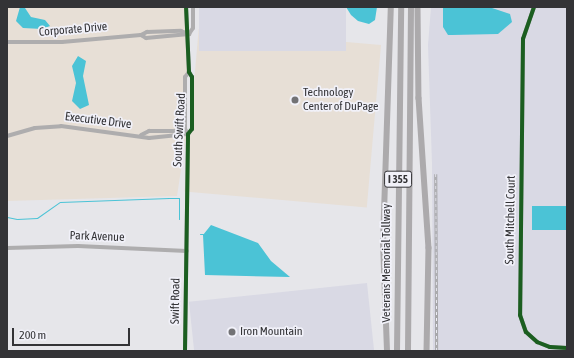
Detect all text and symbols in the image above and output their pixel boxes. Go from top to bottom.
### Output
street label: Corporate Drive [38,20,108,40]
place label: Technology Center of DuPage [303,86,378,114]
street label: South Swift Road [171,93,189,167]
marker: Technology Center of DuPage [290,95,300,105]
street label: Executive Drive [64,110,132,132]
road number: I 355 [384,170,412,188]
street label: South Mitchell Court [503,175,519,265]
street label: Veterans Memorial Tollway [380,204,394,322]
street label: Park Avenue [69,229,125,245]
street label: Swift Road [168,278,184,324]
scale bar [14,320,132,346]
place label: Iron Mountain [240,325,303,339]
marker: Iron Mountain [227,327,237,337]
text: 200 m [19,328,46,342]

